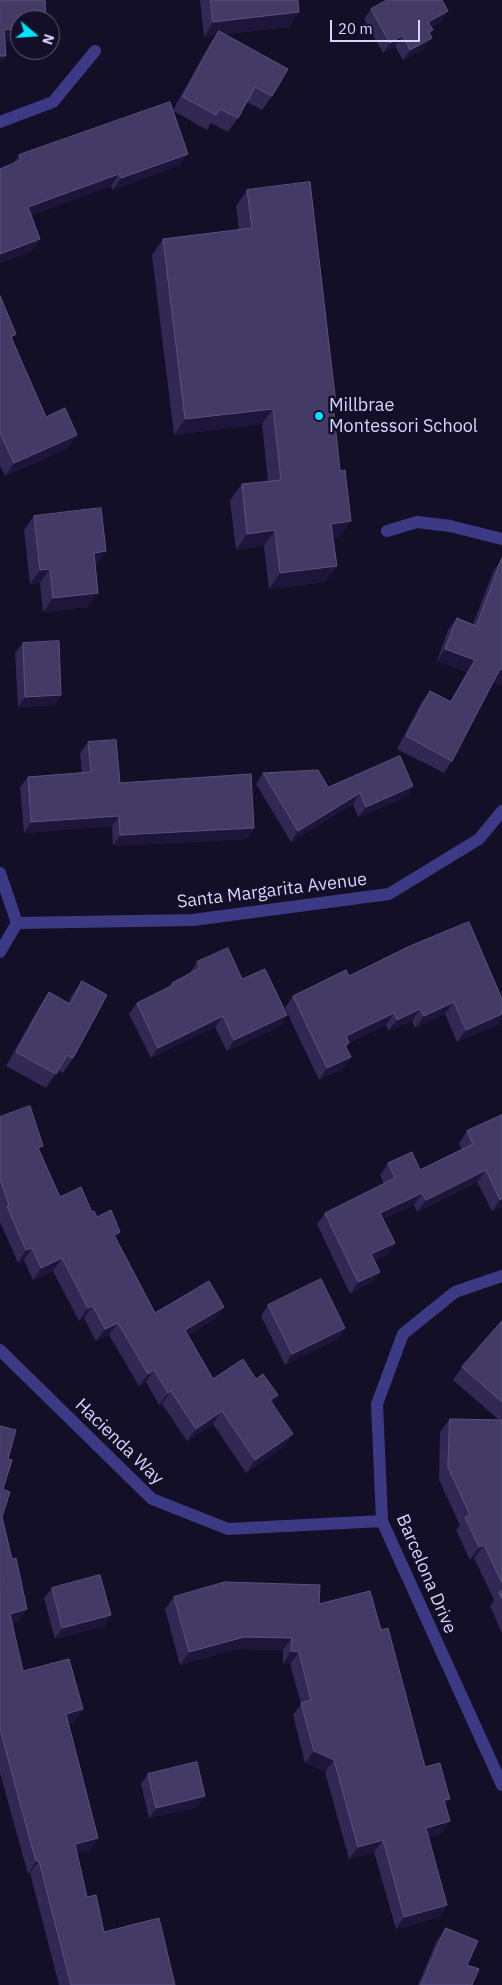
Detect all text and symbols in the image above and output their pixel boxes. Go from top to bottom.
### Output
north arrow [10,10,60,60]
scale bar [332,10,422,42]
text: 20 m [338,19,373,38]
text: N [38,32,58,47]
place label: Millbrae Montessori School [329,395,478,438]
marker: Millbrae Montessori School [313,410,325,422]
street label: Santa Margarita Avenue [176,869,368,913]
street label: Hacienda Way [70,1394,168,1490]
street label: Barcelona Drive [391,1511,461,1637]

